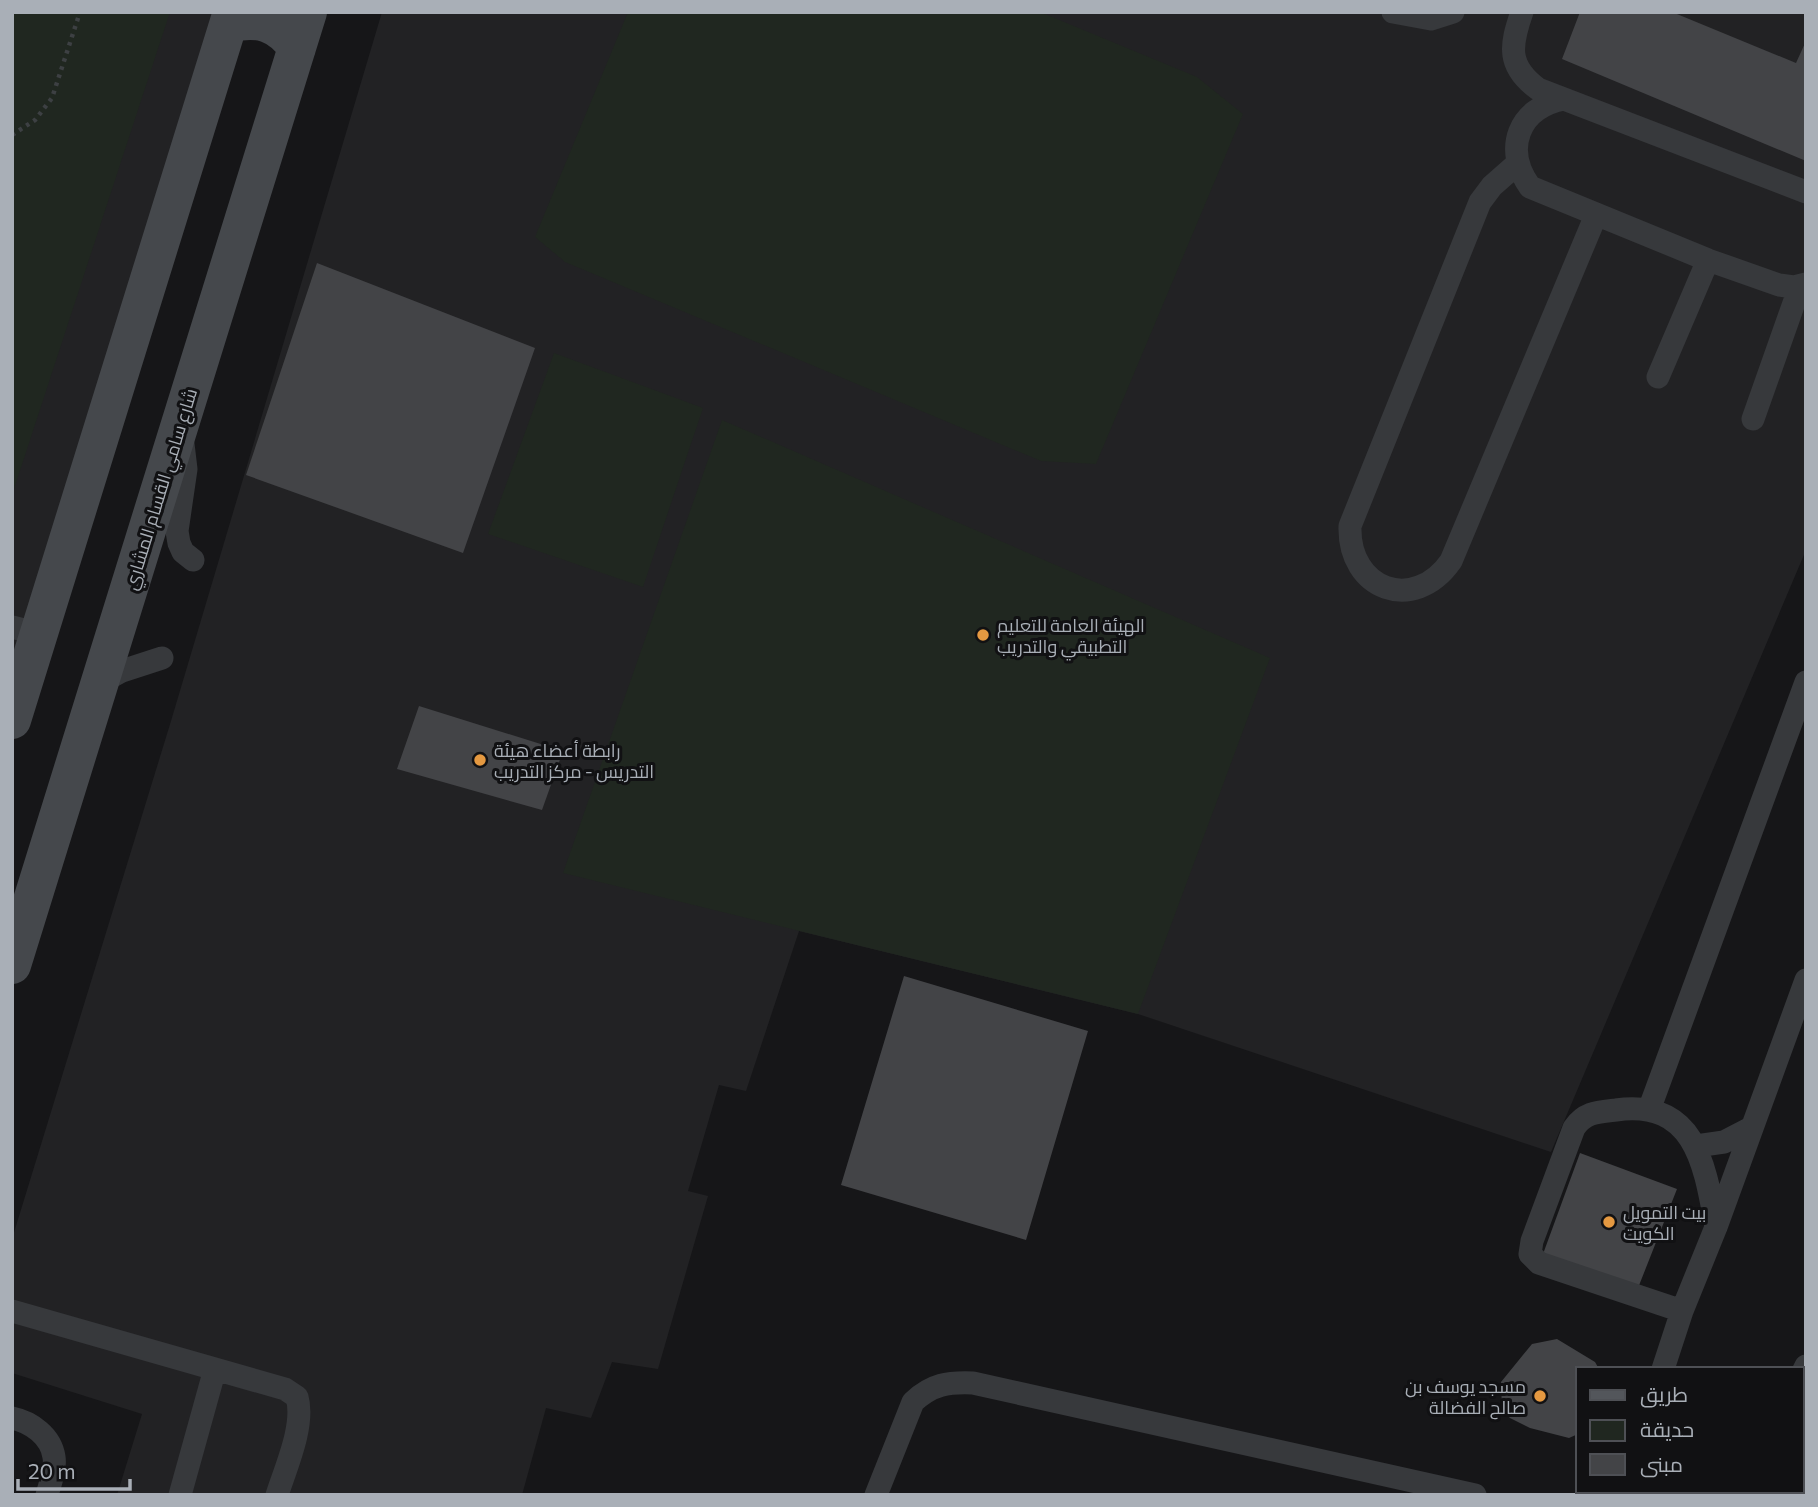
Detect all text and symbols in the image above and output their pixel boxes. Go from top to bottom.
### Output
street label: شارع سامي القسام المشاري [119,385,205,594]
place label: الهيئة العامة للتعليم التطبيقي والتدريب [997,614,1145,661]
marker: الهيئة العامة للتعليم التطبيقي والتدريب [975,627,991,643]
place label: رابطة أعضاء هيئة التدريس - مركز التدريب [494,739,654,783]
marker: رابطة أعضاء هيئة التدريس - مركز التدريب [472,752,488,768]
place label: بيت التمويل الكويت [1623,1201,1706,1245]
marker: بيت التمويل الكويت [1601,1214,1617,1230]
legend [1576,1367,1804,1493]
place label: مسجد يوسف بن صالح الفضالة [1405,1375,1526,1420]
text: طريق [1640,1381,1688,1408]
marker: مسجد يوسف بن صالح الفضالة [1532,1388,1548,1404]
text: حديقة [1640,1416,1694,1441]
scale bar [18,1448,130,1492]
text: مبنى [1640,1451,1683,1478]
text: 20 m [28,1458,76,1483]

